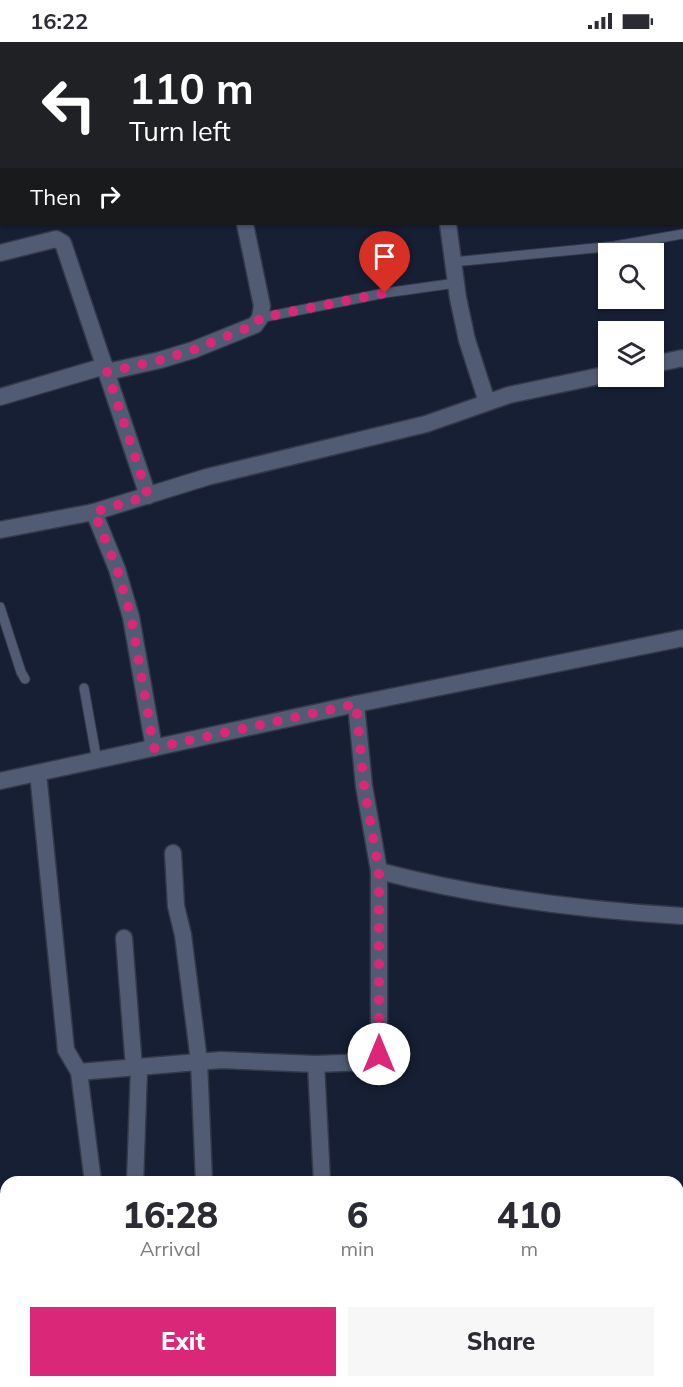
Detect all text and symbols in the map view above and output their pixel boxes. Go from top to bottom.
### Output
text: 16:22 [30,7,88,35]
text: 110 m [129,62,254,115]
icon: left [30,66,108,144]
text: Turn left [129,114,231,148]
icon: right [93,180,126,213]
text: Then [30,183,81,211]
pin [359,231,410,293]
icon: arrive [368,240,401,273]
map controls [598,243,664,387]
button: search [598,243,664,309]
button: layers [598,321,664,387]
position arrow [347,1022,411,1086]
text: 16:28 [122,1192,218,1237]
text: 6 [347,1192,368,1237]
text: 410 [497,1192,562,1237]
text: Arrival [140,1236,201,1261]
text: min [340,1236,375,1261]
text: m [520,1236,538,1261]
button: Exit [30,1307,336,1376]
button: Share [348,1307,654,1376]

